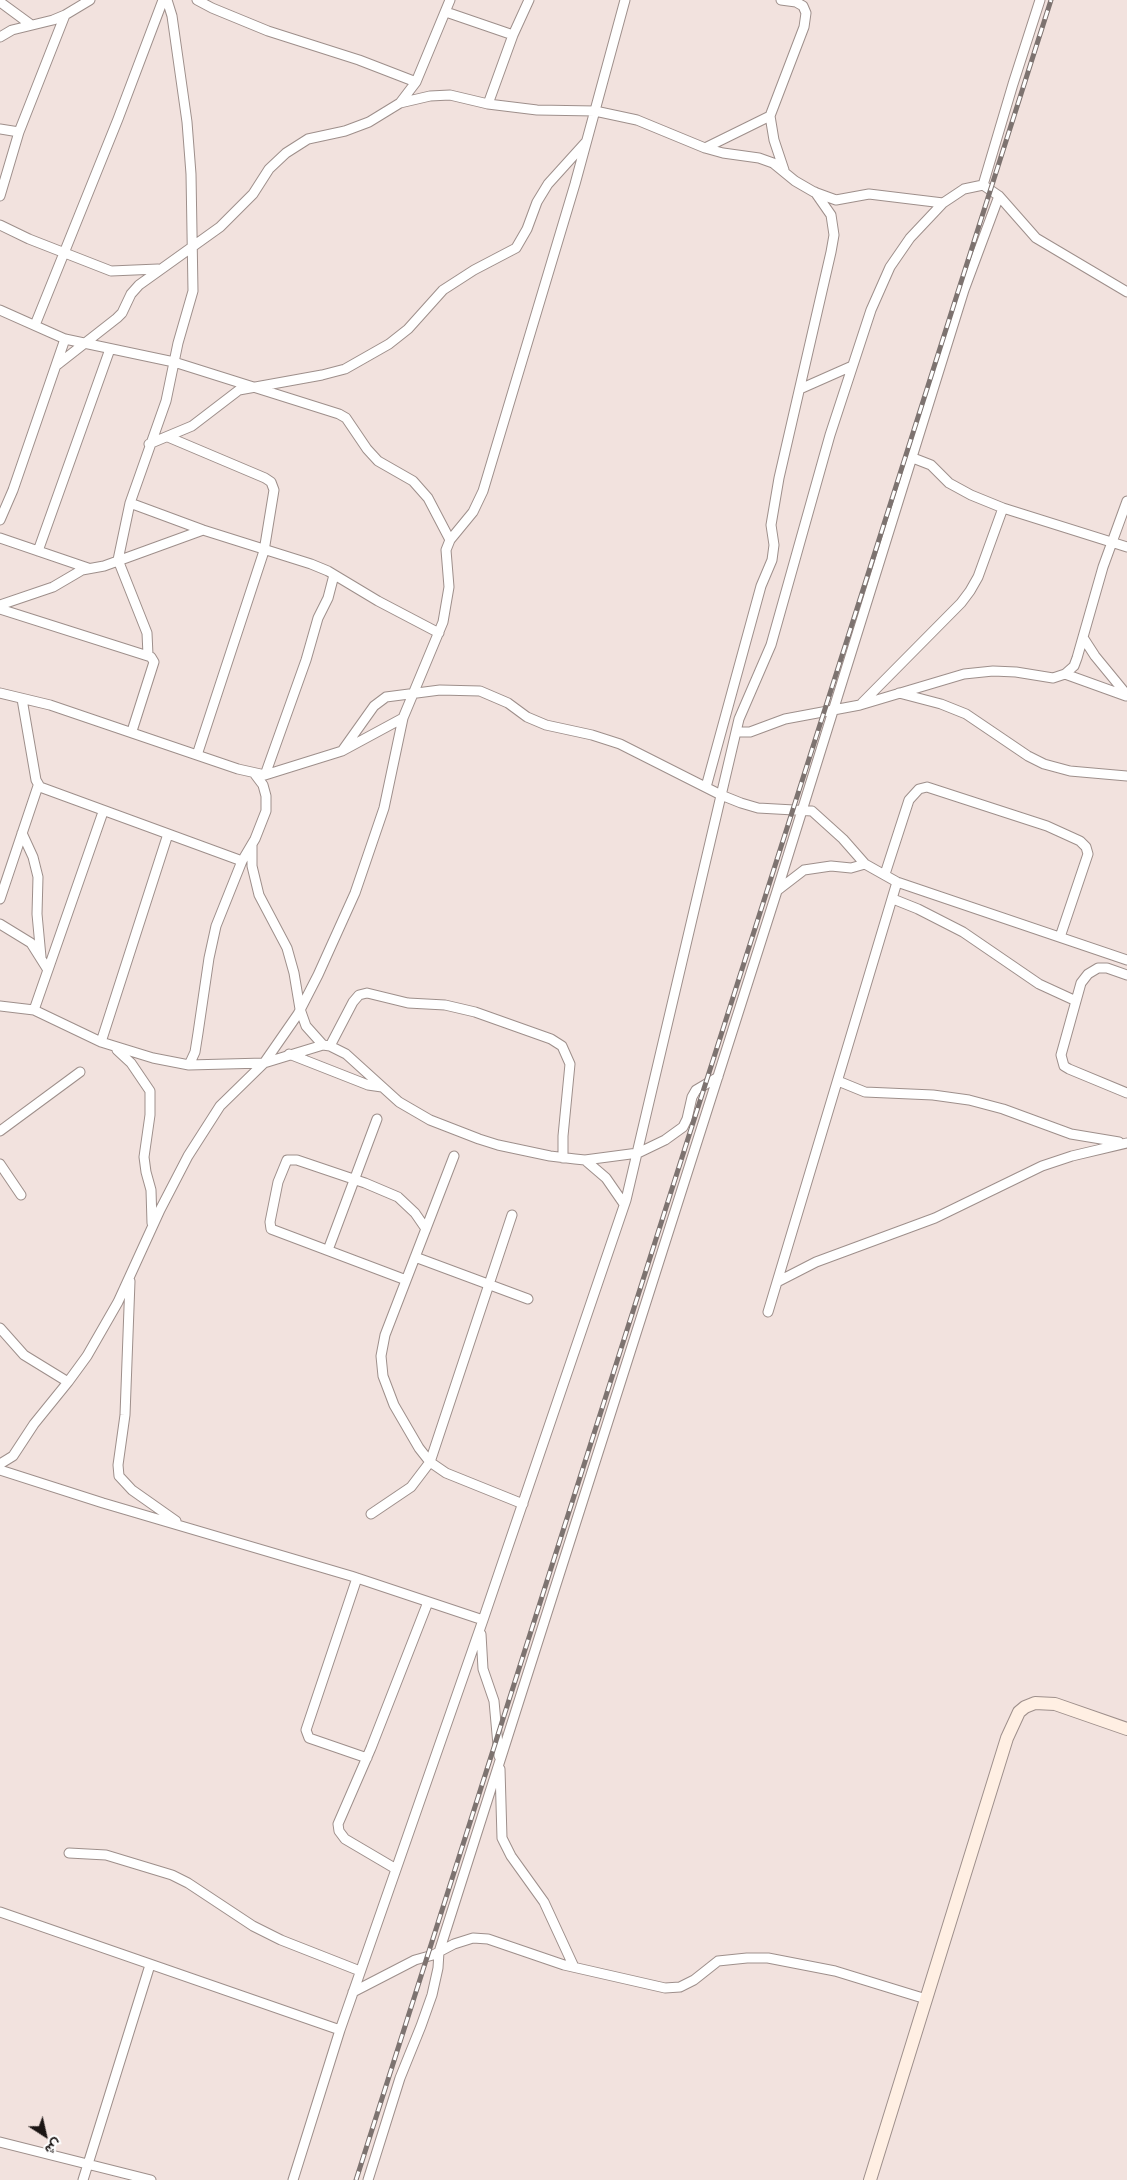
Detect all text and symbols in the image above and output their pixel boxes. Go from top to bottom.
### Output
north arrow [20,2110,70,2160]
text: ش [42,2136,65,2159]

